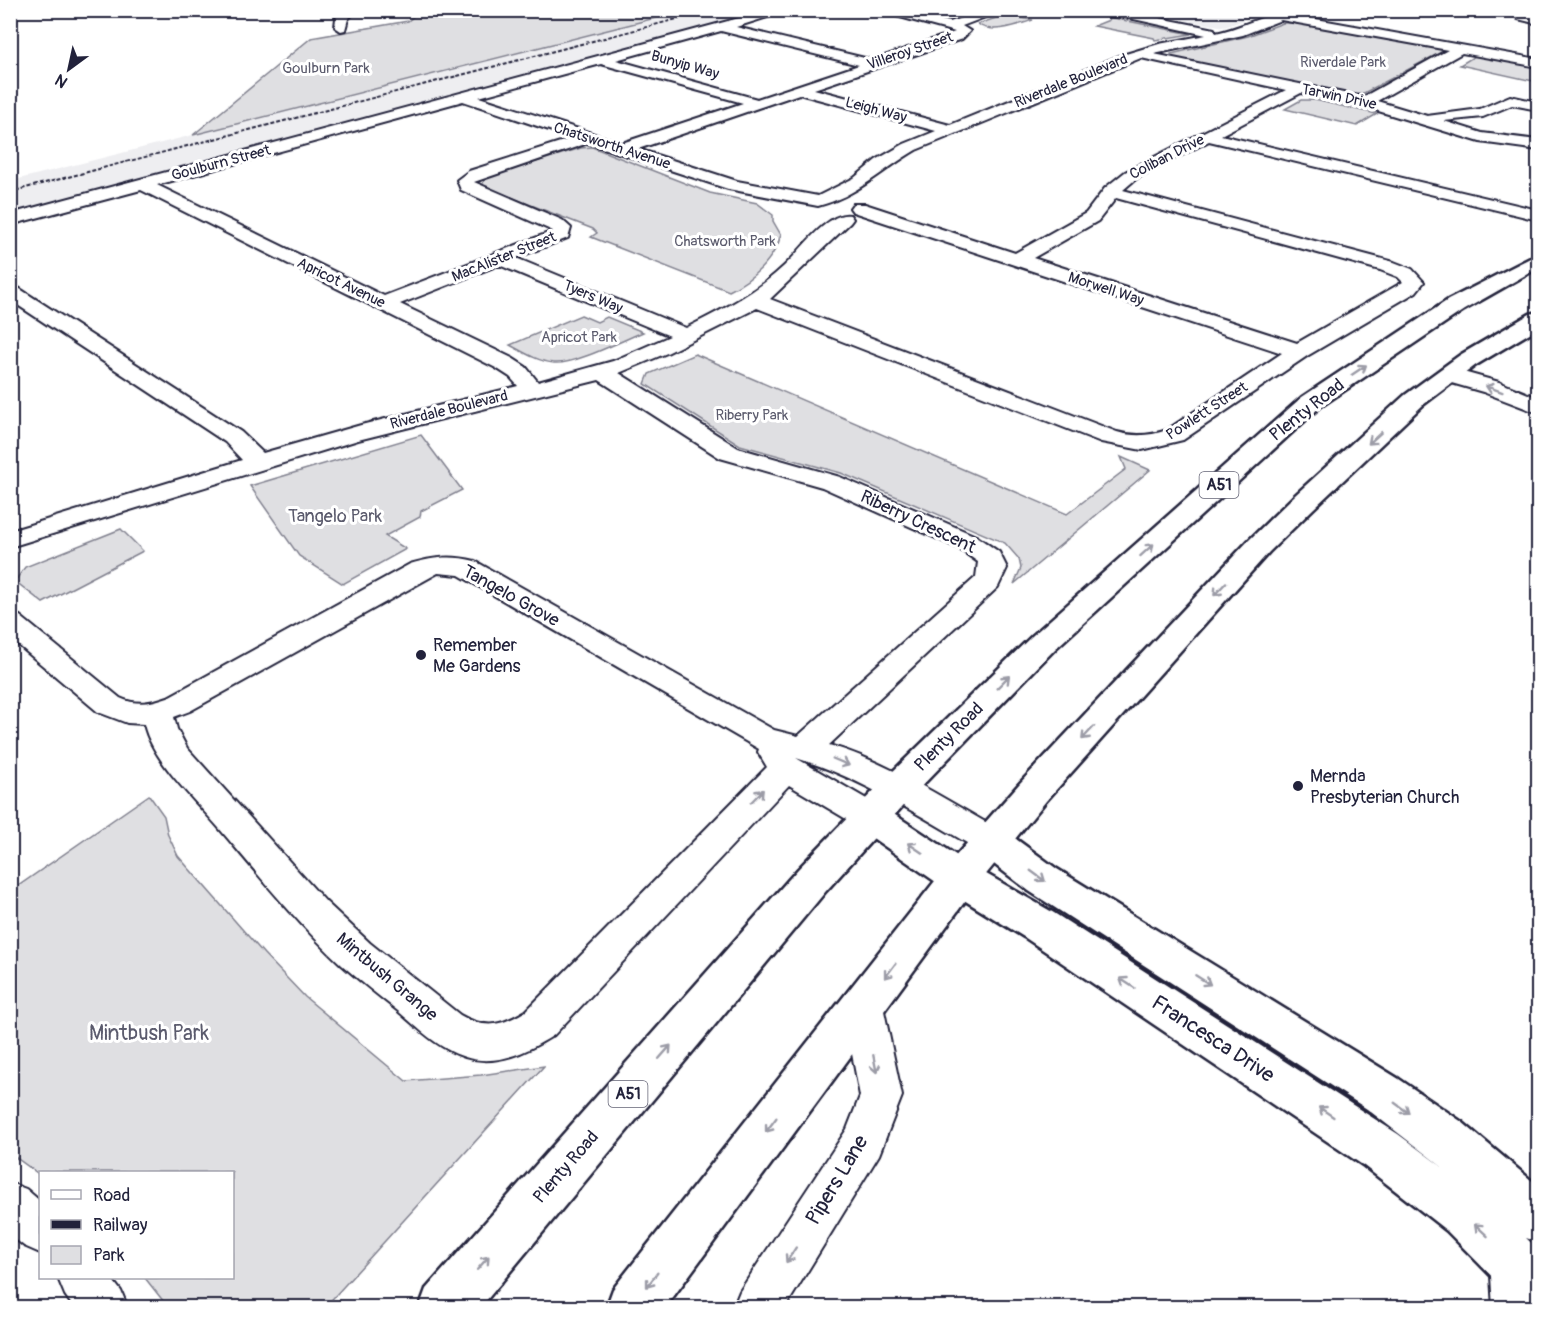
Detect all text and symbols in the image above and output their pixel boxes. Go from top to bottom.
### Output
street label: Villeroy Street [865,27,956,75]
north arrow [39,39,99,99]
street label: Bunyip Way [649,46,722,84]
street label: Riverdale Boulevard [1011,50,1131,112]
park label: Riverdale Park [1300,53,1387,72]
park label: Goulburn Park [282,59,370,78]
text: N [51,69,71,92]
street label: Tarwin Drive [1300,80,1379,114]
street label: Leigh Way [843,93,909,127]
street label: Chatsworth Avenue [551,118,673,174]
street label: Coliban Drive [1127,130,1208,184]
street label: Goulburn Street [169,140,274,185]
street label: MacAlister Street [449,227,560,287]
park label: Chatsworth Park [674,232,777,251]
street label: Apricot Avenue [294,253,389,313]
street label: Morwell Way [1066,268,1147,310]
street label: Tyers Way [560,276,626,318]
park label: Apricot Park [541,328,618,347]
one-way arrow [1350,364,1367,376]
street label: Plenty Road [1265,374,1349,446]
street label: Powlett Street [1163,377,1252,444]
one-way arrow [1486,382,1504,393]
street label: Riverdale Boulevard [388,386,510,434]
park label: Riberry Park [716,406,789,425]
one-way arrow [1368,431,1383,445]
road number: A51 [1200,472,1238,498]
street label: Riberry Crescent [857,485,980,559]
park label: Tangelo Park [288,505,383,528]
one-way arrow [1139,543,1154,557]
street label: Tangelo Grove [458,560,564,632]
one-way arrow [1212,582,1227,597]
place label: Remember Me Gardens [433,634,521,678]
marker: Remember Me Gardens [414,648,428,662]
one-way arrow [996,675,1011,690]
street label: Plenty Road [909,697,989,777]
one-way arrow [1081,725,1095,740]
one-way arrow [831,757,849,768]
place label: Mernda Presbyterian Church [1310,765,1459,809]
marker: Mernda Presbyterian Church [1291,779,1305,793]
one-way arrow [750,788,765,803]
one-way arrow [906,841,923,854]
one-way arrow [1029,870,1045,882]
street label: Mintbush Grange [331,928,443,1026]
one-way arrow [884,962,897,978]
one-way arrow [1194,975,1211,987]
one-way arrow [1119,977,1136,989]
street label: Francesca Drive [1146,989,1280,1089]
park label: Mintbush Park [89,1020,209,1047]
one-way arrow [658,1044,671,1060]
one-way arrow [869,1054,880,1073]
road number: A51 [608,1081,648,1107]
one-way arrow [1394,1102,1410,1114]
one-way arrow [1318,1106,1334,1118]
one-way arrow [764,1117,777,1133]
street label: Plenty Road [528,1126,604,1208]
street label: Pipers Lane [800,1130,875,1230]
legend [39,1171,234,1279]
text: Road [93,1184,130,1207]
text: Railway [93,1214,148,1237]
one-way arrow [1474,1223,1489,1237]
text: Park [93,1244,125,1267]
one-way arrow [784,1246,797,1263]
one-way arrow [476,1256,490,1271]
one-way arrow [646,1271,659,1287]

